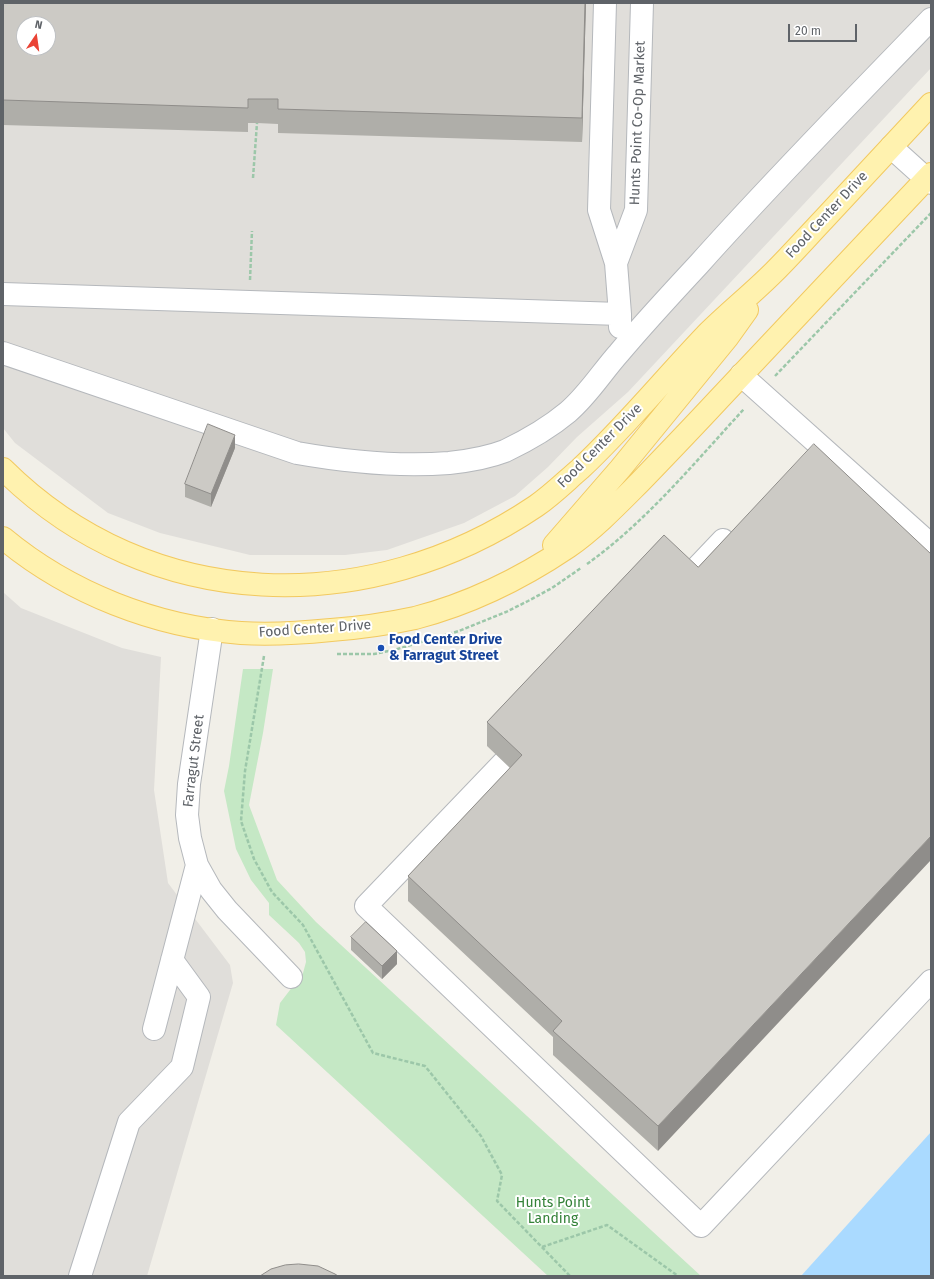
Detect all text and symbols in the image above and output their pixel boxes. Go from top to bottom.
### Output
north arrow [16,16,56,56]
scale bar [790,16,859,42]
text: N [34,18,44,32]
text: 20 m [795,24,821,38]
street label: Hunts Point Co-Op Market [627,40,649,206]
street label: Food Center Drive [782,168,872,262]
street label: Food Center Drive [554,400,646,492]
street label: Food Center Drive [258,617,372,641]
place label: Food Center Drive & Farragut Street [389,632,502,664]
marker: Food Center Drive & Farragut Street [376,643,386,653]
street label: Farragut Street [180,714,208,808]
park label: Hunts Point Landing [516,1195,590,1228]

